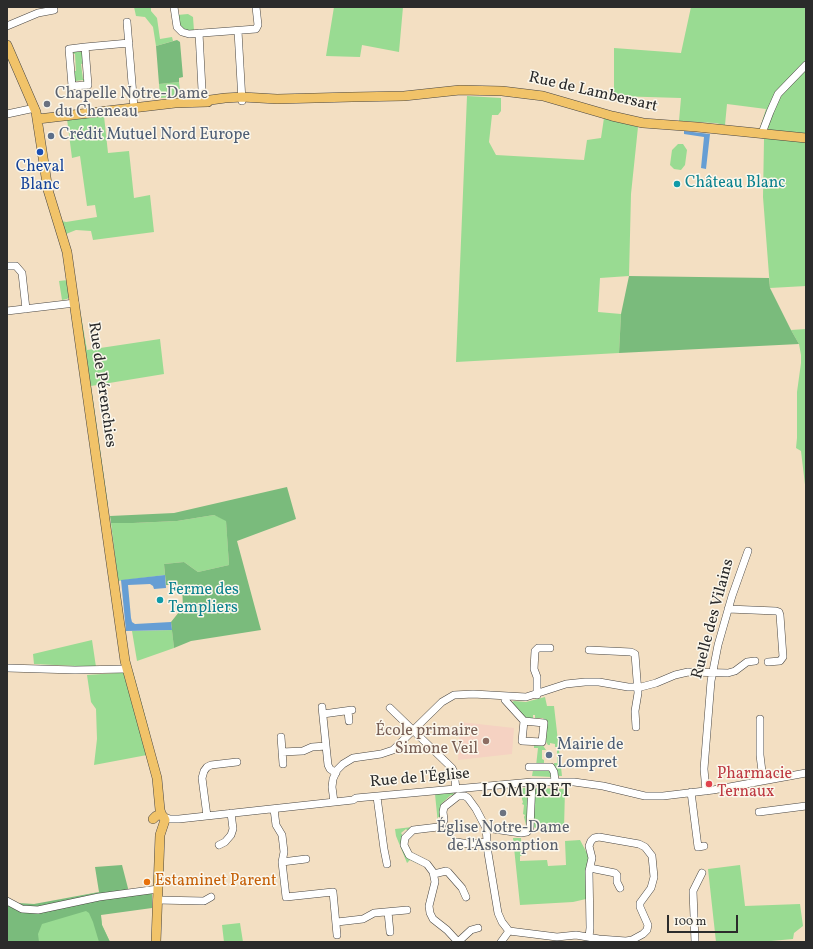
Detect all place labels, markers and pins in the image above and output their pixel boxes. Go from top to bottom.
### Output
place label: Chapelle Notre-Dame du Cheneau [55,85,208,123]
marker: Chapelle Notre-Dame du Cheneau [42,99,52,109]
place label: Crédit Mutuel Nord Europe [59,126,250,146]
marker: Crédit Mutuel Nord Europe [46,131,56,141]
marker: Cheval Blanc [35,147,45,157]
place label: Cheval Blanc [16,158,64,196]
place label: Château Blanc [685,174,785,194]
marker: Château Blanc [672,179,682,189]
place label: Ferme des Templiers [168,581,239,619]
marker: Ferme des Templiers [155,595,165,605]
place label: École primaire Simone Veil [375,722,478,760]
marker: École primaire Simone Veil [481,736,491,746]
place label: Mairie de Lompret [557,736,624,774]
marker: Mairie de Lompret [544,750,554,760]
place label: Pharmacie Ternaux [717,765,792,803]
marker: Pharmacie Ternaux [704,779,714,789]
marker: Église Notre-Dame de l'Assomption [498,808,508,818]
place label: Église Notre-Dame de l'Assomption [437,819,569,857]
place label: Estaminet Parent [155,872,277,892]
marker: Estaminet Parent [142,877,152,887]

